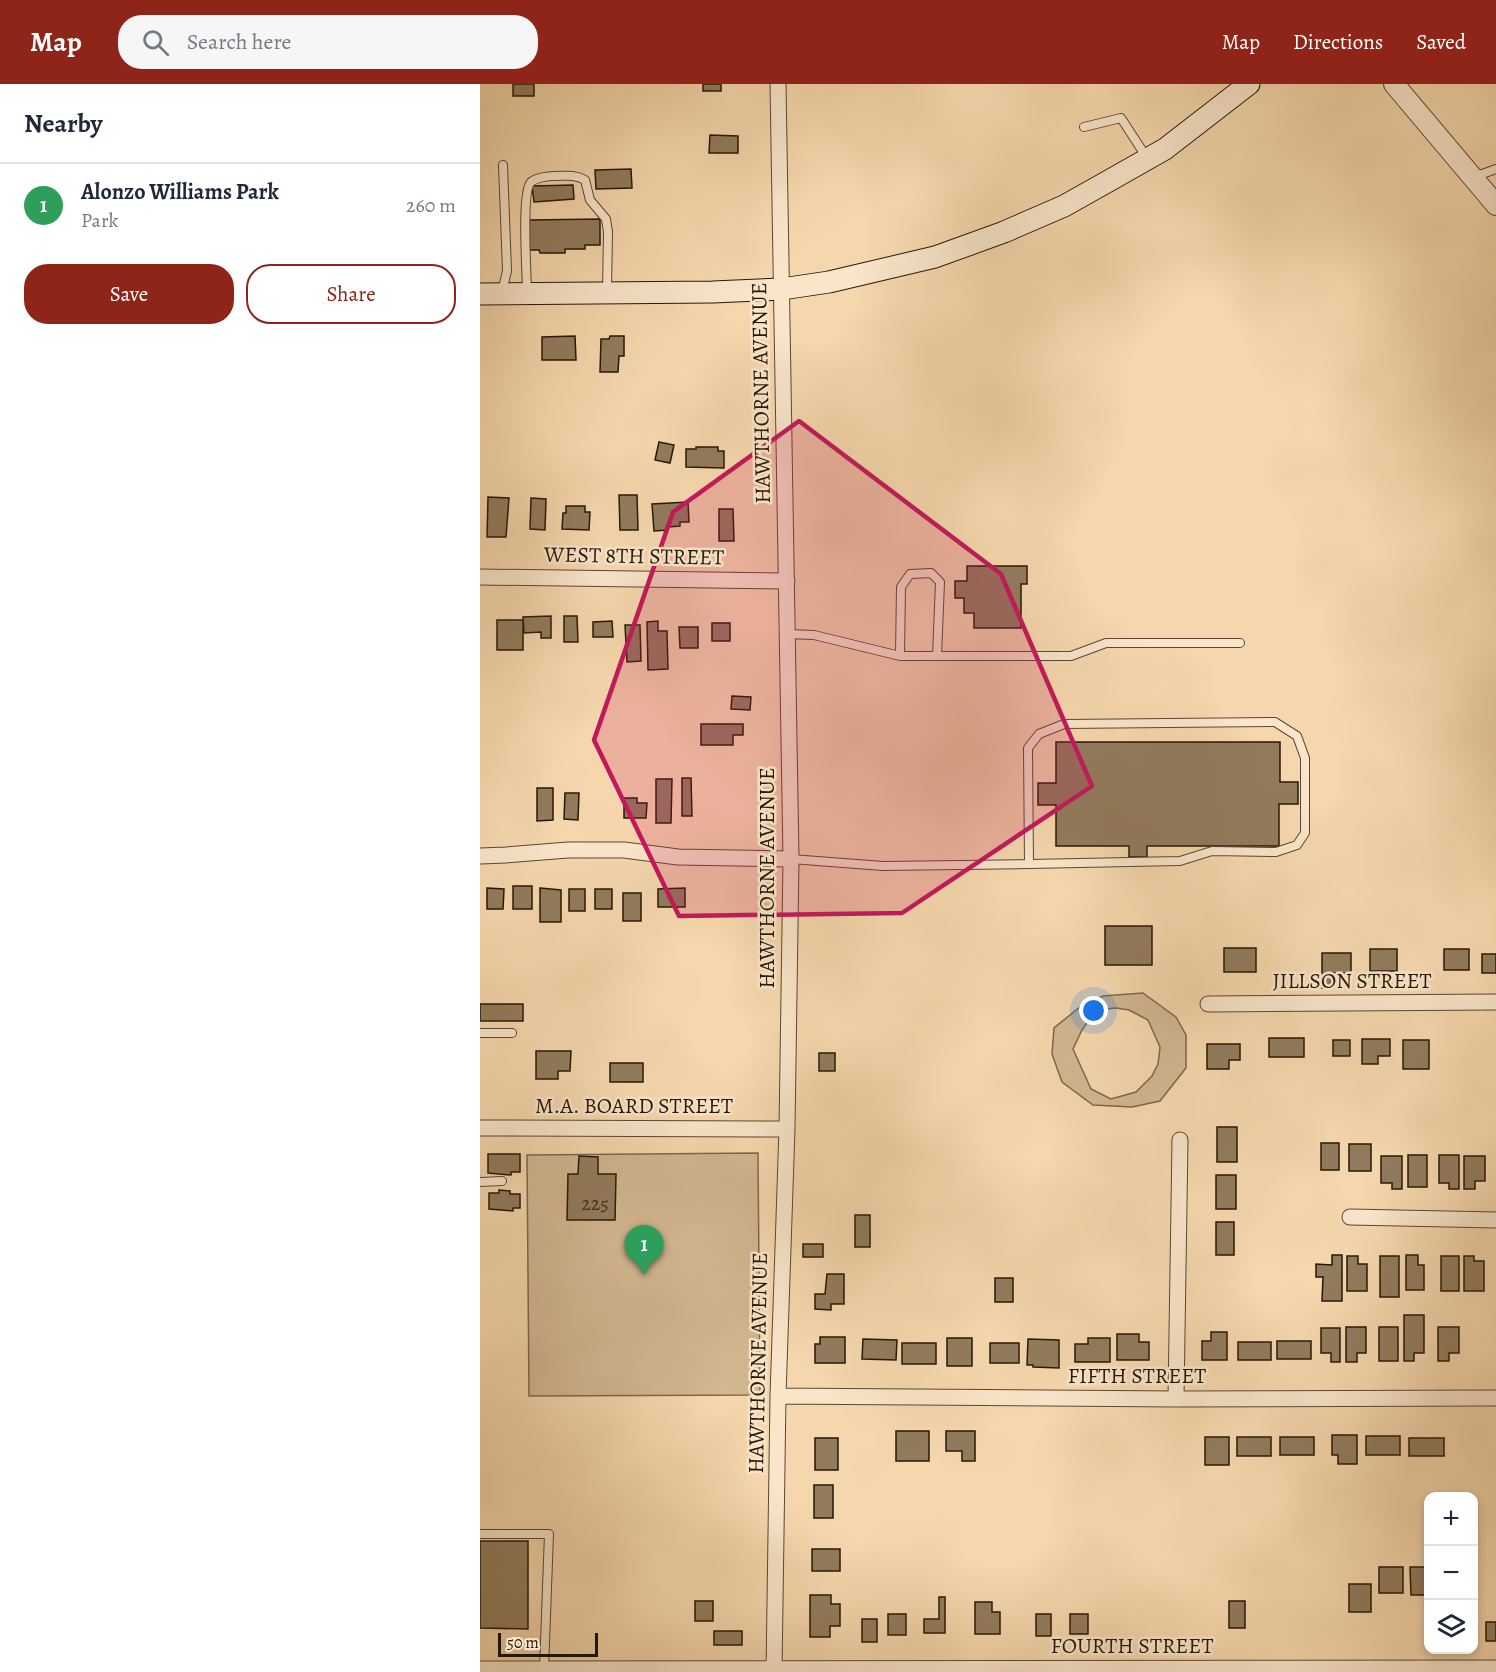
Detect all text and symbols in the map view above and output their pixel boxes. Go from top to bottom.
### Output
search box [118,15,538,69]
text: Map [30,23,82,61]
icon: search [139,26,172,59]
text: Search here [187,27,291,57]
text: Map [1222,28,1260,56]
text: Directions [1293,28,1383,56]
text: Saved [1416,28,1466,56]
text: Nearby [24,106,103,141]
text: Alonzo Williams Park [81,177,279,207]
text: 1 [40,192,47,219]
text: 260 m [406,192,456,219]
text: Park [81,207,119,234]
button: Save [24,264,234,324]
button: Share [246,264,456,324]
street label: HAWTHORNE AVENUE [744,282,778,504]
street label: WEST 8TH STREET [543,539,724,573]
street label: HAWTHORNE AVENUE [752,767,782,989]
street label: JILLSON STREET [1273,966,1431,996]
your location [1079,996,1108,1025]
street label: M.A. BOARD STREET [535,1091,733,1121]
house number: 225 [581,1190,609,1217]
pin: 1 [624,1226,664,1275]
street label: HAWTHORNE AVENUE [741,1252,775,1474]
street label: FIFTH STREET [1068,1361,1206,1391]
map controls [1424,1492,1478,1654]
button: + [1424,1492,1478,1546]
button: − [1424,1546,1478,1600]
button: layers [1424,1600,1478,1654]
scale bar [498,1630,598,1658]
street label: FOURTH STREET [1051,1631,1213,1661]
text: 50 m [507,1632,539,1654]

